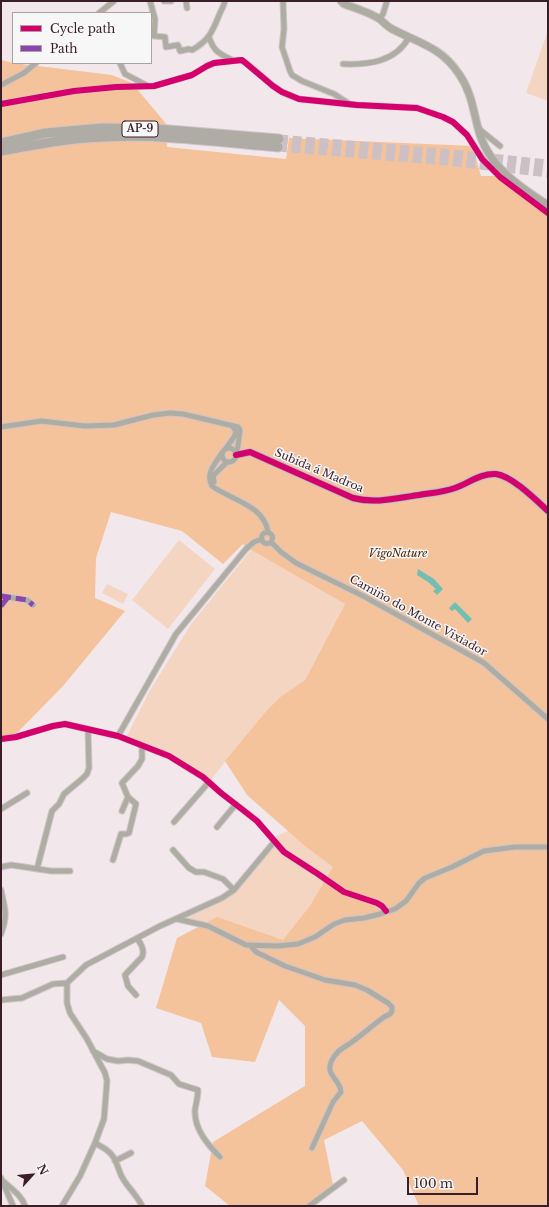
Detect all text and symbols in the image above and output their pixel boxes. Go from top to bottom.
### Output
legend [12,12,152,64]
text: Cycle path [50,21,115,36]
text: Path [50,41,78,56]
road number: AP-9 [122,121,158,137]
street label: Subida á Madroa [273,446,365,496]
park label: VigoNature [369,547,427,561]
street label: Camiño do Monte Vixiador [347,573,489,659]
north arrow [12,1155,52,1195]
text: N [34,1162,51,1177]
scale bar [409,1169,480,1195]
text: 100 m [414,1176,453,1191]

